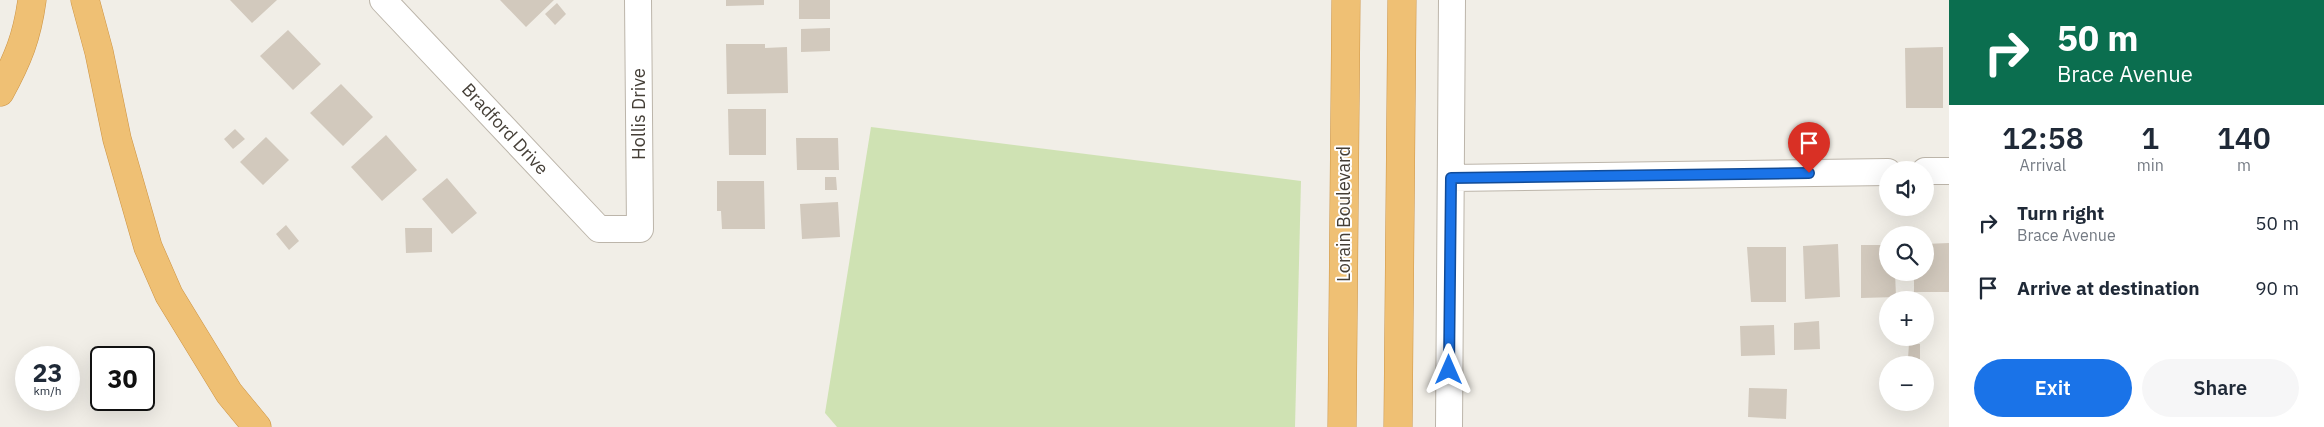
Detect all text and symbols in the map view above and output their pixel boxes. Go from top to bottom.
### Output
text: 50 m [2057,15,2139,61]
icon: right [1974,20,2039,85]
text: Brace Avenue [2057,59,2193,88]
street label: Hollis Drive [627,68,650,160]
street label: Bradford Drive [457,78,554,179]
text: 12:58 [2002,118,2084,157]
text: 1 [2141,118,2159,157]
text: 140 [2217,118,2271,157]
pin [1788,122,1830,173]
icon: arrive [1795,129,1823,157]
street label: Lorain Boulevard [1332,146,1355,282]
text: Arrival [2020,155,2066,175]
text: min [2137,155,2164,175]
text: m [2237,155,2251,175]
map controls [1879,161,1934,411]
button: sound [1879,161,1934,216]
text: Turn right [2017,201,2104,225]
icon: right [1974,209,2002,237]
text: 50 m [2255,211,2299,235]
text: Brace Avenue [2017,225,2116,245]
button: search [1879,226,1934,281]
icon: arrive [1974,274,2002,302]
text: Arrive at destination [2017,276,2200,300]
text: 90 m [2255,276,2299,300]
button: + [1879,291,1934,346]
position arrow [1422,343,1474,395]
speed limit sign: 30 [90,346,155,411]
text: 23 [32,356,63,389]
button: − [1879,356,1934,411]
button: Exit [1974,359,2132,417]
button: Share [2142,359,2299,417]
text: km/h [33,383,62,398]

